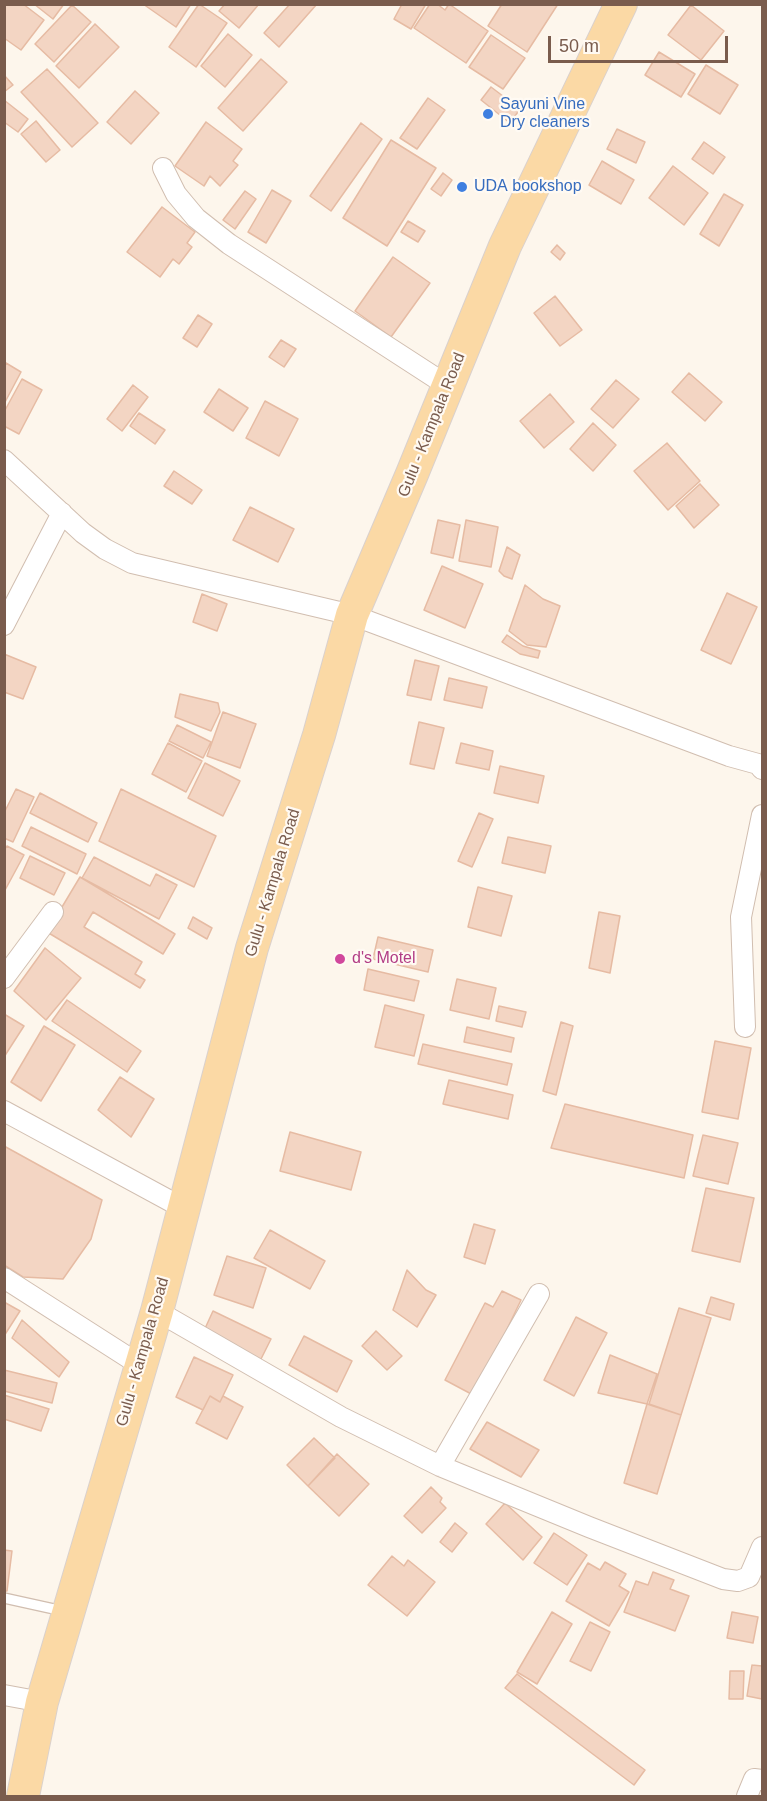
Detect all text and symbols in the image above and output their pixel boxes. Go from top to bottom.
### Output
scale bar [551,24,731,62]
text: 50 m [559,36,599,56]
place label: Sayuni Vine Dry cleaners [500,95,590,133]
marker: Sayuni Vine Dry cleaners [481,107,495,121]
place label: UDA bookshop [474,177,582,197]
marker: UDA bookshop [455,180,469,194]
street label: Gulu - Kampala Road [394,350,470,500]
street label: Gulu - Kampala Road [241,807,305,959]
place label: d's Motel [352,949,416,969]
marker: d's Motel [333,952,347,966]
street label: Gulu - Kampala Road [113,1275,173,1429]

